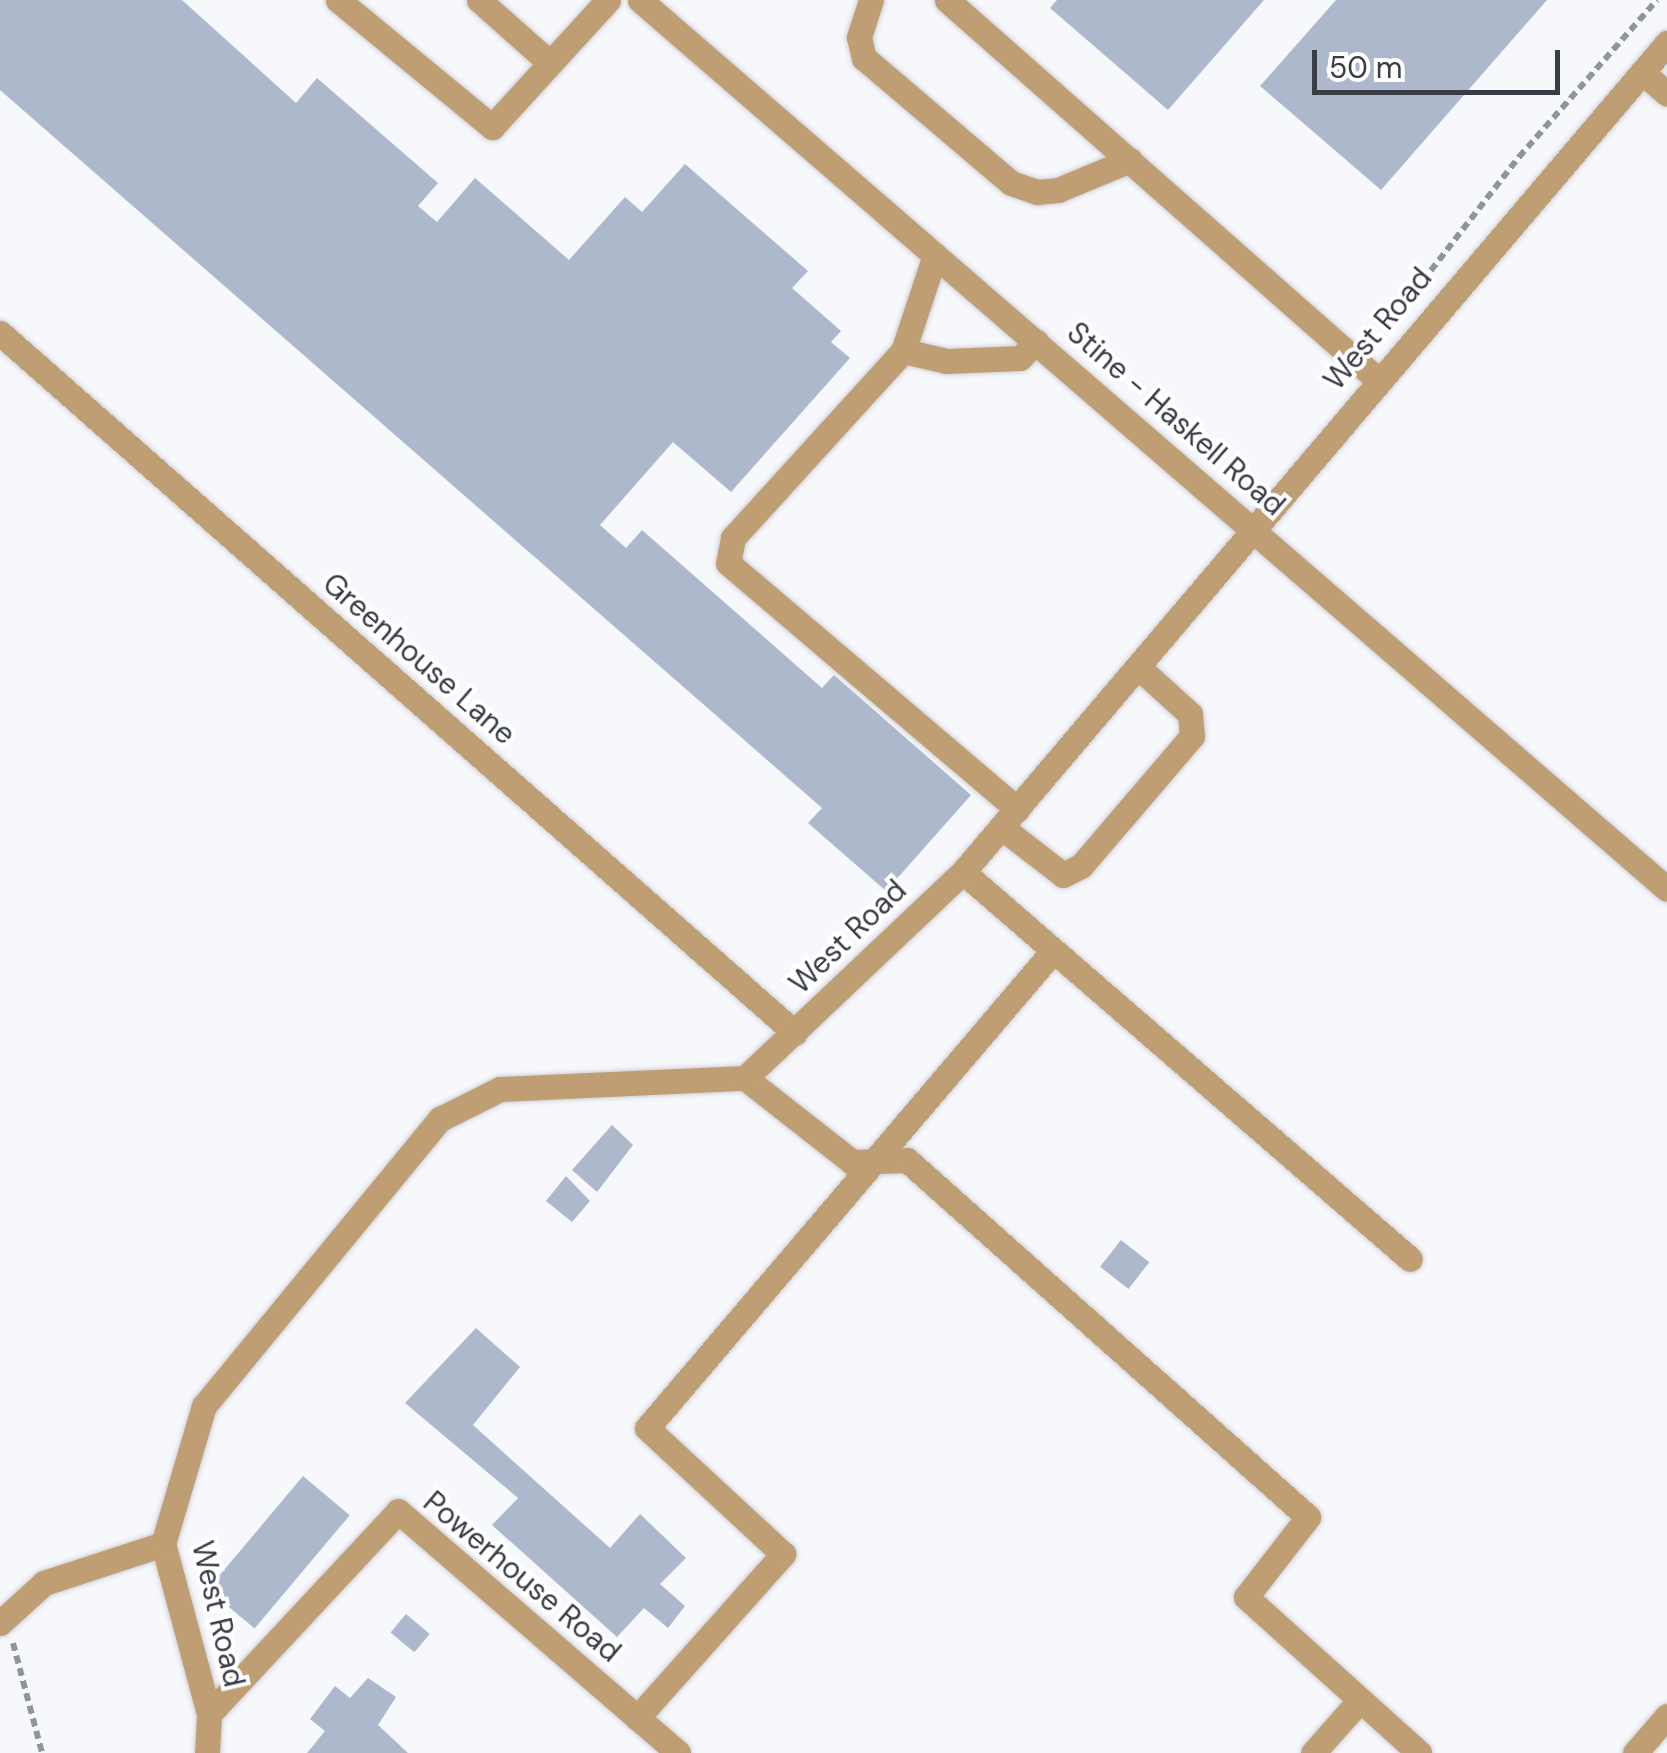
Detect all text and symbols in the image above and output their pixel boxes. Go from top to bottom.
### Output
scale bar [1317,30,1564,92]
text: 50 m [1329,48,1403,87]
street label: West Road [1316,261,1440,397]
street label: Stine - Haskell Road [1060,315,1292,523]
street label: Greenhouse Lane [315,566,523,752]
street label: West Road [782,872,914,1002]
street label: Powerhouse Road [416,1484,628,1670]
street label: West Road [184,1538,252,1690]

